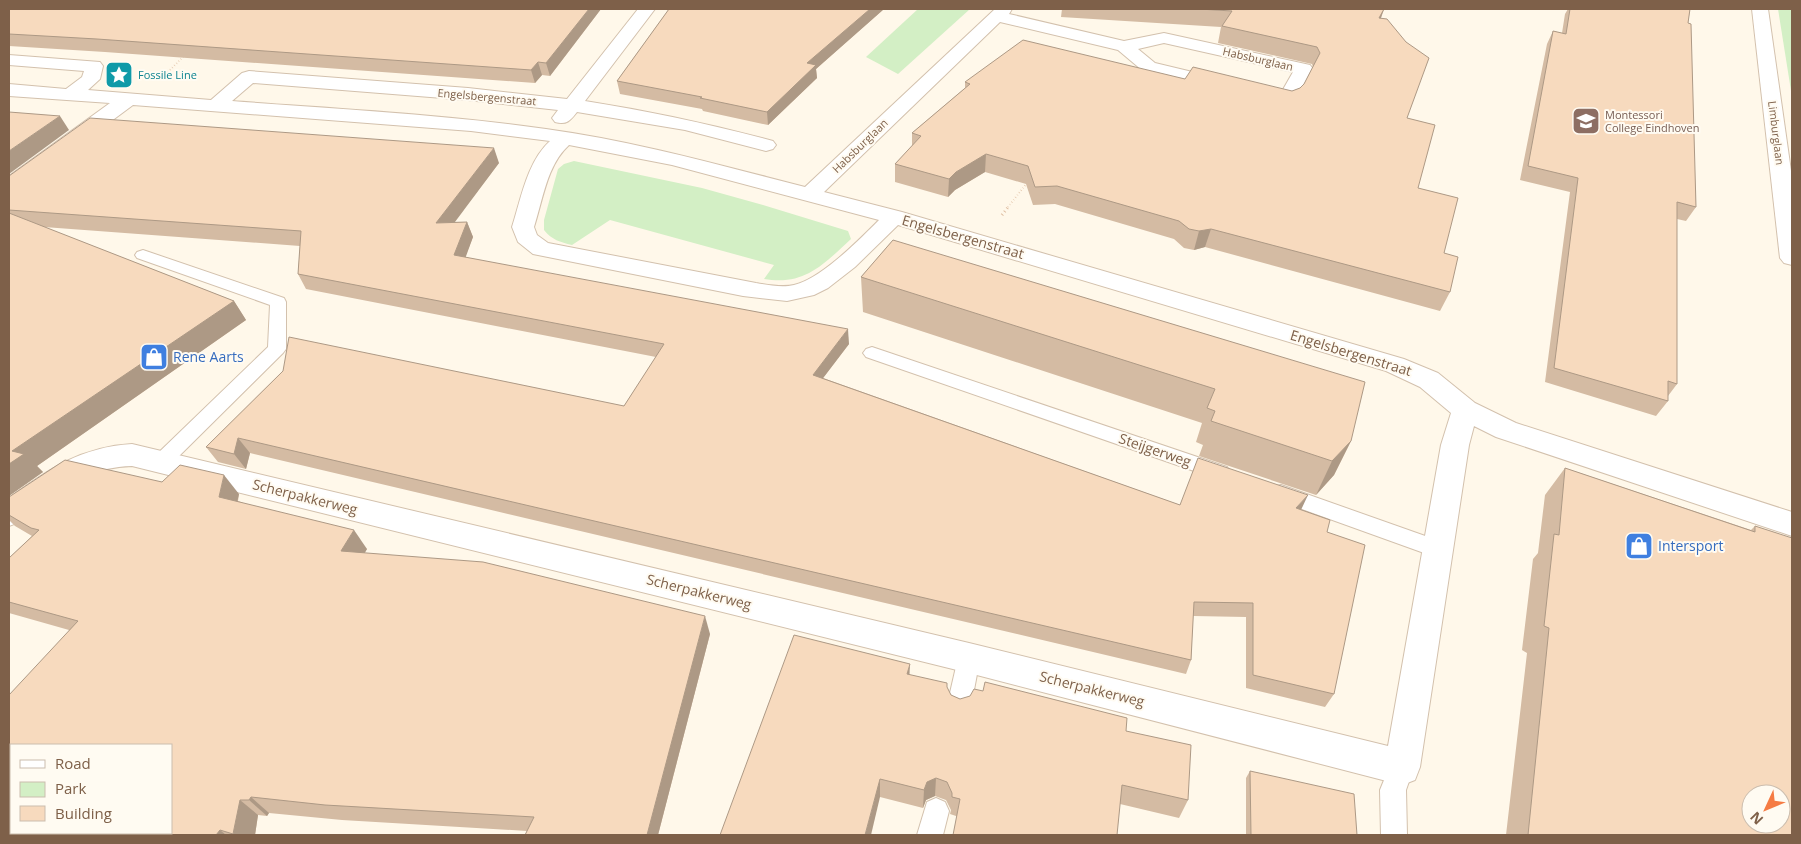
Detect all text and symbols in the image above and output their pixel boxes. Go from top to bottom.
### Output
street label: Habsburglaan [1221,43,1295,74]
place icon: Fossile Line [104,60,134,90]
place label: Fossile Line [138,67,197,82]
street label: Engelsbergenstraat [437,85,537,108]
street label: Limburglaan [1765,100,1788,166]
school or university icon: Montessori College Eindhoven [1571,106,1601,136]
place label: Montessori College Eindhoven [1605,107,1699,135]
street label: Habsburglaan [829,115,891,176]
street label: Engelsbergenstraat [900,210,1026,263]
street label: Engelsbergenstraat [1288,325,1414,380]
shop icon: Rene Aarts [139,342,169,372]
place label: Rene Aarts [173,347,244,366]
street label: Steijgerweg [1117,428,1194,471]
street label: Scherpakkerweg [251,474,360,519]
shop icon: Intersport [1624,531,1654,561]
place label: Intersport [1658,536,1723,555]
street label: Scherpakkerweg [645,569,754,614]
street label: Scherpakkerweg [1038,666,1147,711]
legend [10,744,172,834]
text: Road [55,753,91,773]
text: Park [55,778,86,798]
north arrow [1741,784,1791,834]
text: Building [55,803,112,823]
text: N [1745,808,1767,829]

